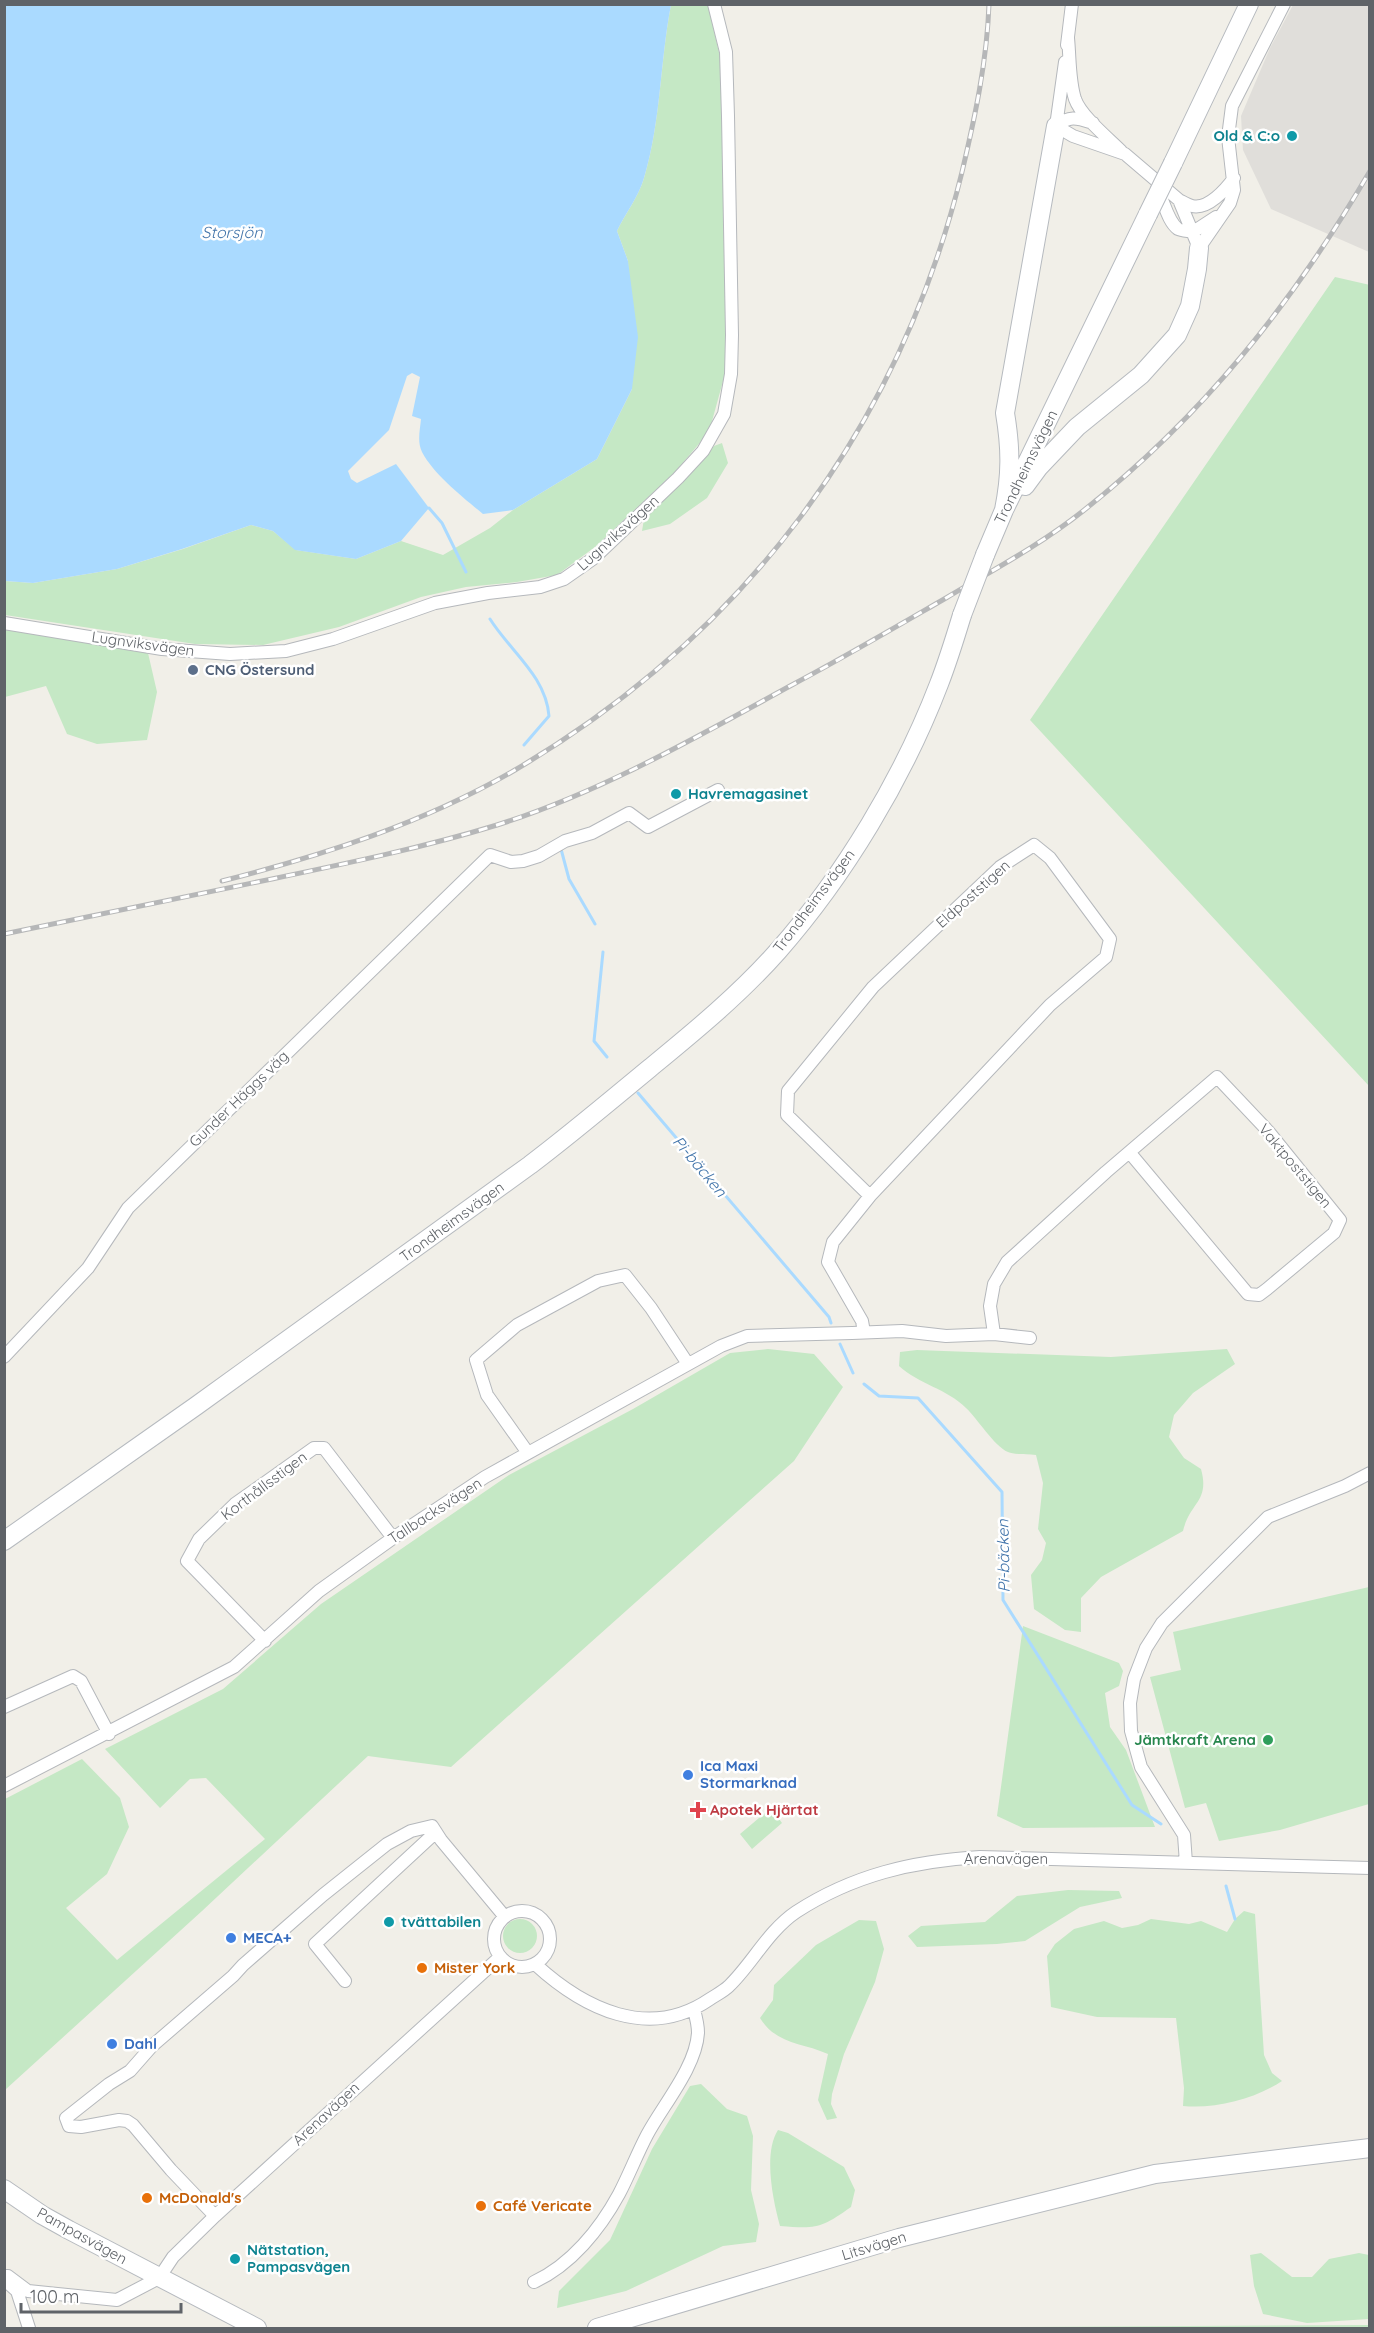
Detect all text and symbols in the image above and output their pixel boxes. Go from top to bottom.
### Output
place label: Old & C:o [1213,126,1280,145]
marker: Old & C:o [1285,129,1299,143]
water label: Storsjön [202,222,263,242]
street label: Trondheimsvägen [990,407,1061,527]
street label: Lugnviksvägen [573,491,663,574]
street label: Lugnviksvägen [90,627,196,660]
place label: CNG Östersund [205,660,315,679]
marker: CNG Östersund [186,663,200,677]
place label: Havremagasinet [688,784,808,803]
marker: Havremagasinet [669,787,683,801]
street label: Trondheimsvägen [769,845,859,956]
street label: Eldpoststigen [932,855,1014,932]
street label: Gunder Häggs väg [185,1046,292,1151]
street label: Vaktpoststigen [1255,1120,1336,1212]
water label: Pi-bäcken [669,1131,732,1201]
street label: Trondheimsvägen [396,1177,508,1266]
street label: Korthållsstigen [217,1447,310,1524]
street label: Tallbacksvägen [384,1473,485,1548]
water label: Pi-bäcken [992,1518,1014,1593]
place label: Jämtkraft Arena [1134,1730,1256,1749]
marker: Jämtkraft Arena [1261,1733,1275,1747]
place label: Ica Maxi Stormarknad [700,1756,797,1792]
marker: Ica Maxi Stormarknad [681,1768,695,1782]
place label: Apotek Hjärtat [710,1800,819,1819]
marker: Apotek Hjärtat [691,1803,705,1817]
street label: Arenavägen [964,1849,1048,1868]
place label: tvättabilen [401,1912,481,1931]
marker: tvättabilen [382,1915,396,1929]
place label: MECA+ [243,1928,292,1947]
marker: MECA+ [224,1931,238,1945]
place label: Mister York [434,1958,515,1977]
marker: Mister York [415,1961,429,1975]
place label: Dahl [124,2034,157,2053]
marker: Dahl [105,2037,119,2051]
street label: Arenavägen [288,2078,363,2149]
place label: McDonald's [159,2188,241,2207]
marker: McDonald's [140,2191,154,2205]
place label: Café Vericate [493,2196,592,2215]
marker: Café Vericate [474,2199,488,2213]
street label: Pampasvägen [34,2203,131,2268]
street label: Litsvägen [839,2227,909,2264]
place label: Nätstation, Pampasvägen [247,2240,350,2276]
marker: Nätstation, Pampasvägen [228,2252,242,2266]
scale bar [21,2276,182,2314]
text: 100 m [30,2285,79,2308]

